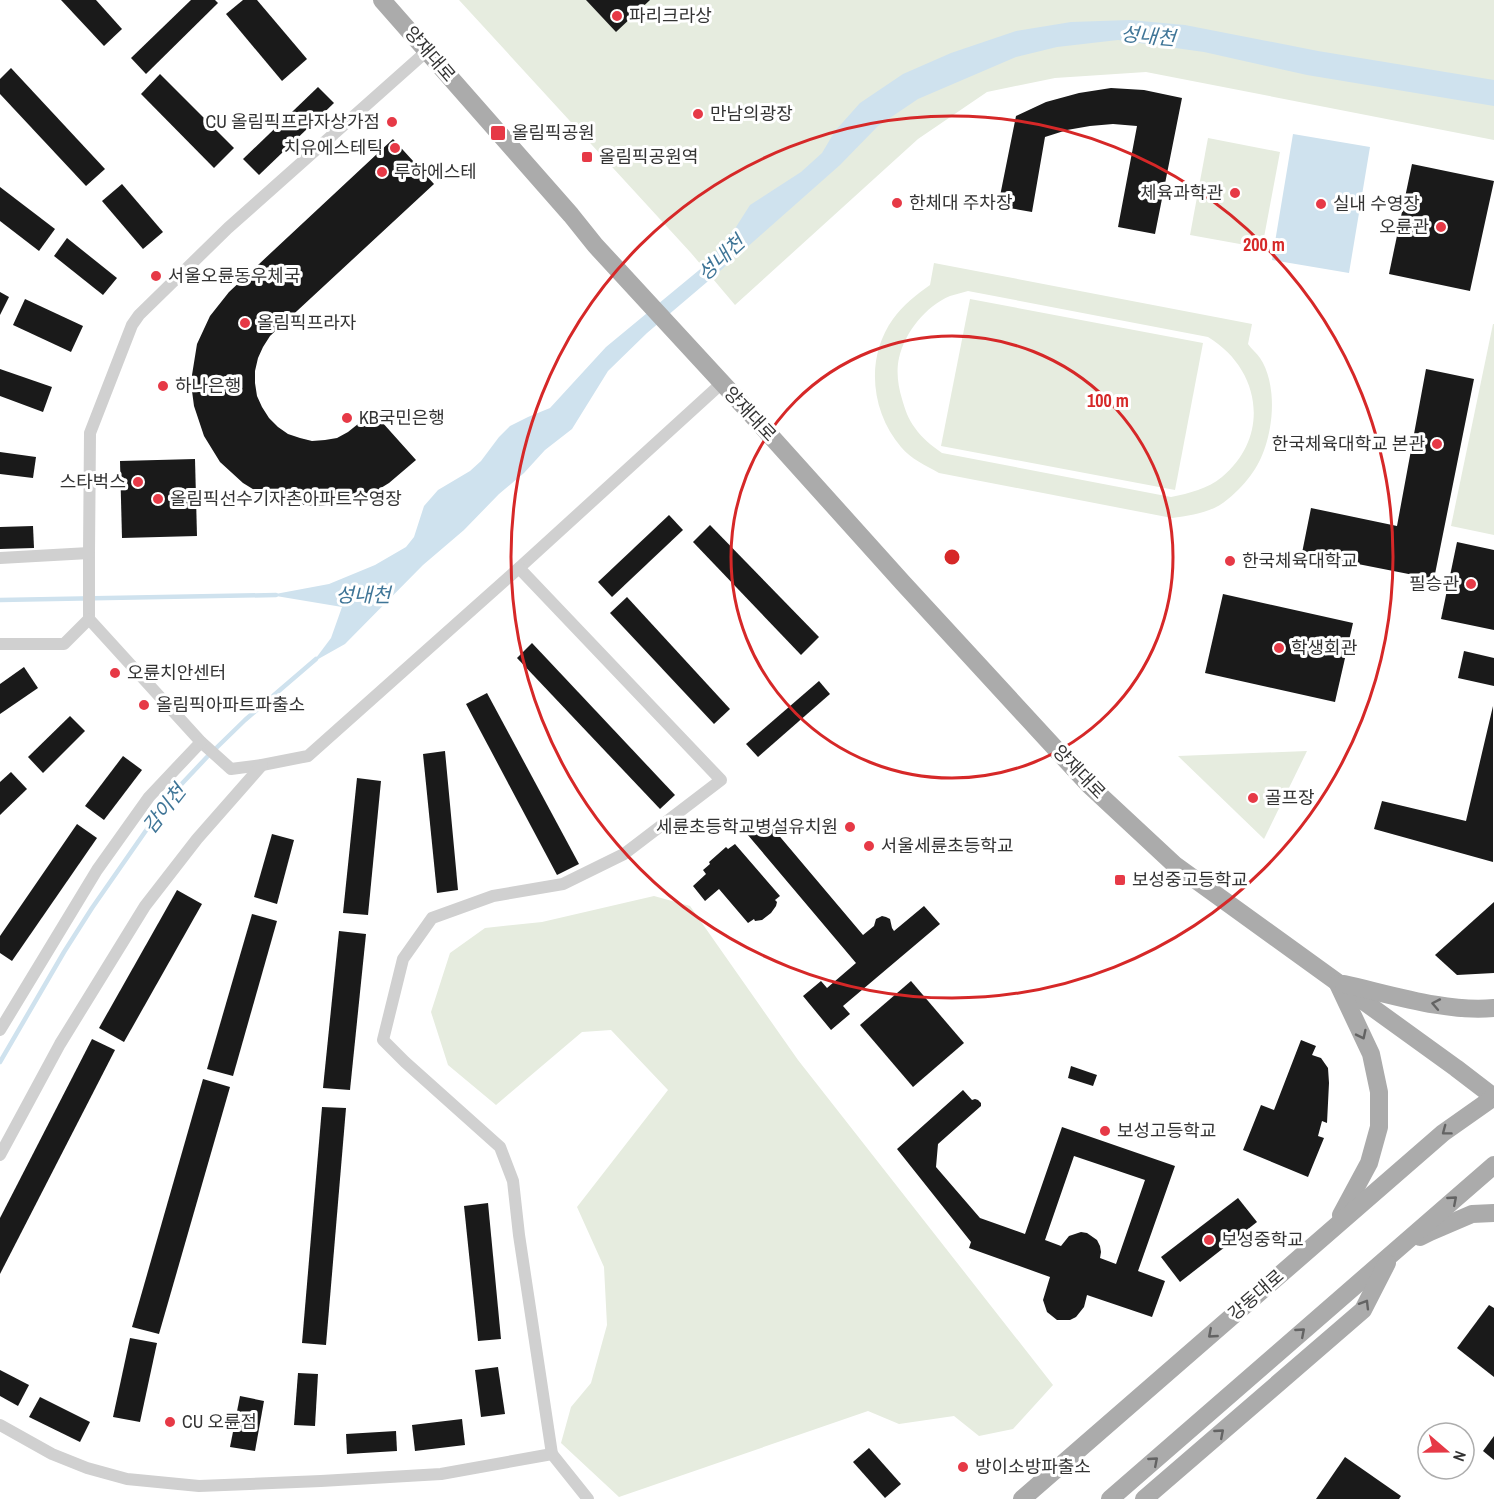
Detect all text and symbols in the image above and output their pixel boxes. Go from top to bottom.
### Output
place label: 파리크라상 [629,3,712,28]
marker: 파리크라상 [610,9,624,23]
street label: 양재대로 [399,20,462,87]
water label: 성내천 [1119,20,1179,52]
place label: 만남의광장 [710,101,793,126]
marker: 만남의광장 [691,107,705,121]
place label: CU 올림픽프라자상가점 [206,109,380,134]
marker: CU 올림픽프라자상가점 [385,115,399,129]
place label: 올림픽공원 [512,120,595,145]
marker: 올림픽공원 [489,124,507,142]
place label: 치유에스테틱 [284,135,383,160]
marker: 치유에스테틱 [388,141,402,155]
place label: 올림픽공원역 [599,144,698,169]
marker: 올림픽공원역 [580,150,594,164]
place label: 루하에스테 [394,159,477,184]
marker: 루하에스테 [375,165,389,179]
place label: 체육과학관 [1140,180,1223,205]
marker: 체육과학관 [1228,186,1242,200]
place label: 한체대 주차장 [909,190,1012,215]
place label: 실내 수영장 [1333,191,1420,216]
marker: 한체대 주차장 [890,196,904,210]
marker: 실내 수영장 [1314,197,1328,211]
place label: 오륜관 [1379,214,1429,239]
marker: 오륜관 [1434,220,1448,234]
water label: 성내천 [691,227,752,286]
text: 200 m [1243,232,1285,257]
place label: 서울오륜동우체국 [168,263,300,288]
marker: 서울오륜동우체국 [149,269,163,283]
place label: 올림픽프라자 [257,310,357,335]
marker: 올림픽프라자 [238,316,252,330]
place label: 하나은행 [175,373,241,398]
marker: 하나은행 [156,379,170,393]
street label: 양재대로 [719,381,782,446]
text: 100 m [1087,388,1129,413]
place label: KB국민은행 [359,405,445,430]
marker: KB국민은행 [340,411,354,425]
place label: 한국체육대학교 본관 [1272,431,1425,456]
marker: 한국체육대학교 본관 [1430,437,1444,451]
place label: 스타벅스 [60,469,126,494]
marker: 스타벅스 [131,475,145,489]
place label: 올림픽선수기자촌아파트수영장 [170,486,402,511]
marker: 올림픽선수기자촌아파트수영장 [151,492,165,506]
centre of rings [942,547,962,567]
place label: 한국체육대학교 [1242,548,1358,573]
marker: 한국체육대학교 [1223,554,1237,568]
place label: 필승관 [1409,571,1459,596]
marker: 필승관 [1464,577,1478,591]
water label: 성내천 [335,581,393,608]
place label: 학생회관 [1291,635,1358,660]
marker: 학생회관 [1272,641,1286,655]
place label: 오륜치안센터 [127,660,226,685]
marker: 오륜치안센터 [108,666,122,680]
place label: 올림픽아파트파출소 [156,692,305,717]
marker: 올림픽아파트파출소 [137,698,151,712]
street label: 양재대로 [1047,739,1111,804]
water label: 감이천 [136,777,193,839]
place label: 골프장 [1265,785,1315,810]
marker: 골프장 [1246,791,1260,805]
place label: 세륜초등학교병설유치원 [656,814,838,839]
marker: 세륜초등학교병설유치원 [843,820,857,834]
place label: 서울세륜초등학교 [881,833,1013,858]
marker: 서울세륜초등학교 [862,839,876,853]
place label: 보성중고등학교 [1132,867,1248,892]
marker: 보성중고등학교 [1113,873,1127,887]
one-way arrow [1431,998,1441,1011]
one-way arrow [1355,1028,1367,1039]
place label: 보성고등학교 [1117,1118,1216,1143]
marker: 보성고등학교 [1098,1124,1112,1138]
one-way arrow [1442,1124,1453,1135]
one-way arrow [1446,1196,1457,1207]
place label: 보성중학교 [1221,1227,1304,1252]
marker: 보성중학교 [1202,1233,1216,1247]
street label: 강동대로 [1222,1263,1289,1326]
one-way arrow [1358,1299,1369,1310]
one-way arrow [1208,1327,1219,1338]
one-way arrow [1294,1329,1305,1340]
place label: CU 오륜점 [182,1409,257,1434]
marker: CU 오륜점 [163,1415,177,1429]
north arrow [1416,1421,1476,1481]
one-way arrow [1213,1429,1224,1440]
text: N [1448,1448,1472,1464]
place label: 방이소방파출소 [975,1454,1091,1479]
one-way arrow [1147,1457,1158,1468]
marker: 방이소방파출소 [956,1460,970,1474]

